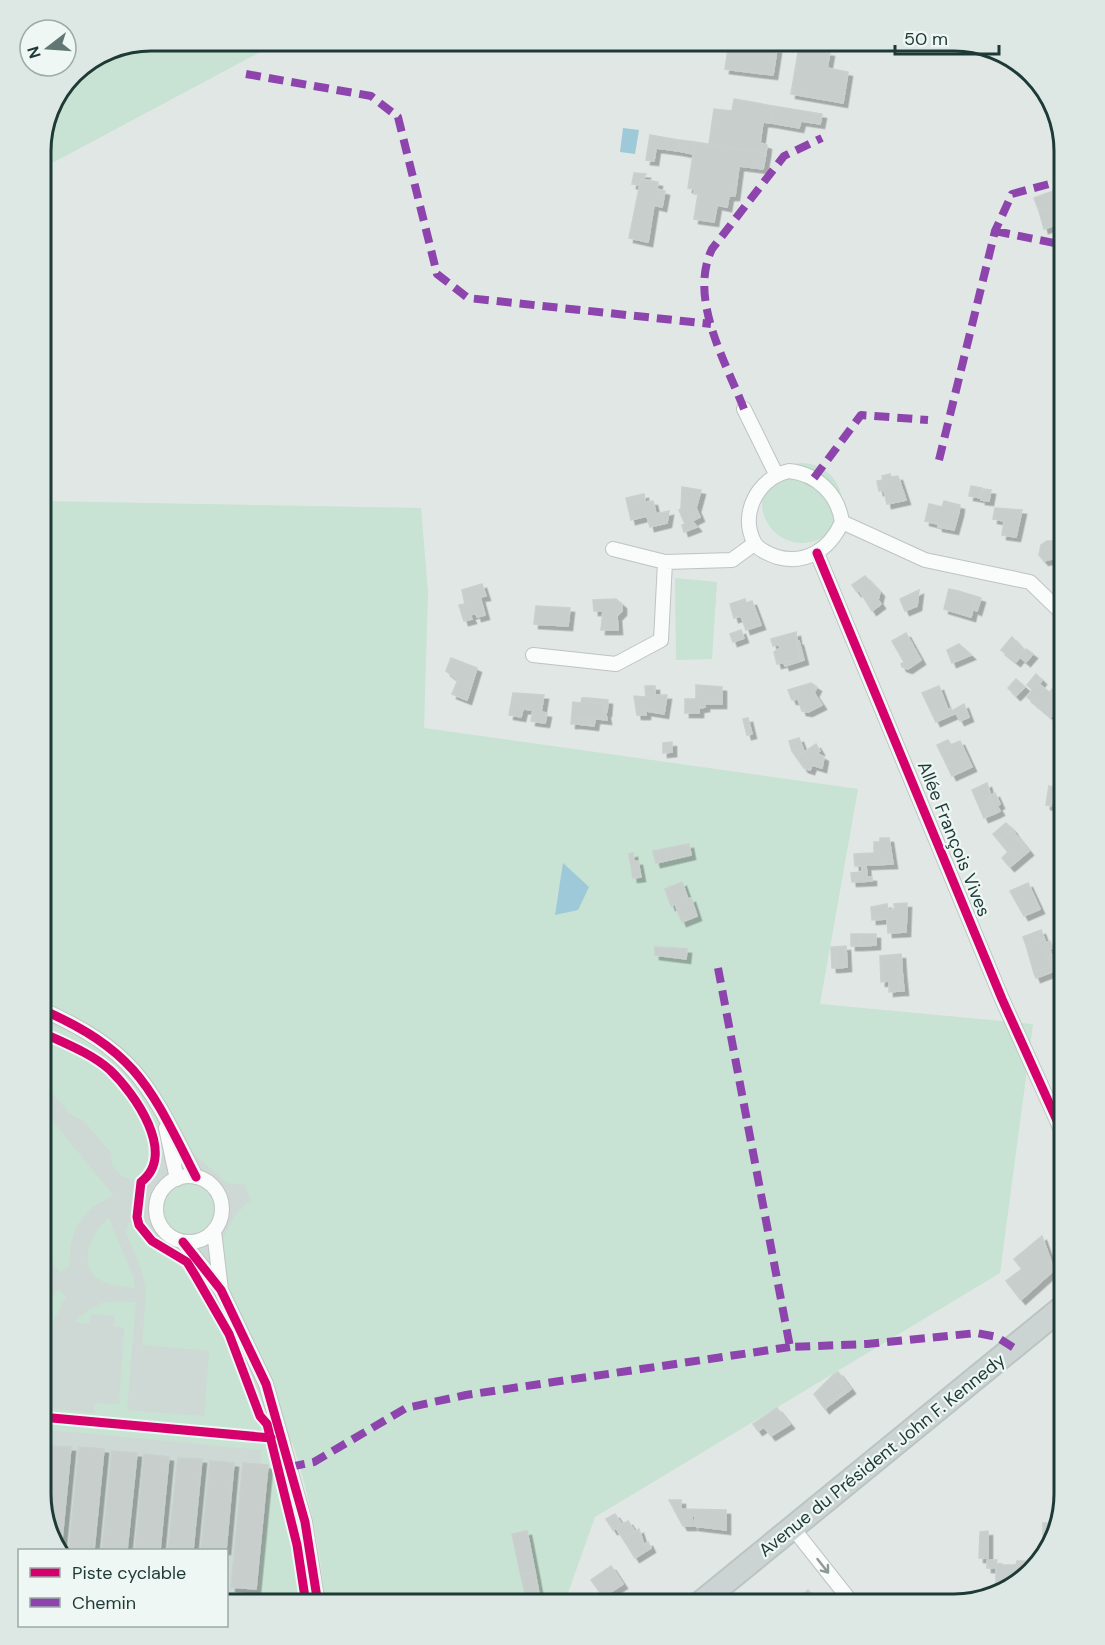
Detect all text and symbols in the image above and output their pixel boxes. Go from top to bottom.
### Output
north arrow [18,18,78,78]
scale bar [895,18,998,56]
text: 50 m [904,27,948,51]
text: N [22,44,46,61]
street label: Allée François Vives [912,758,996,920]
street label: Avenue du Président John F. Kennedy [754,1348,1010,1562]
legend [18,1549,228,1627]
one-way arrow [816,1558,829,1574]
text: Piste cyclable [72,1561,186,1585]
text: Chemin [72,1591,136,1615]

